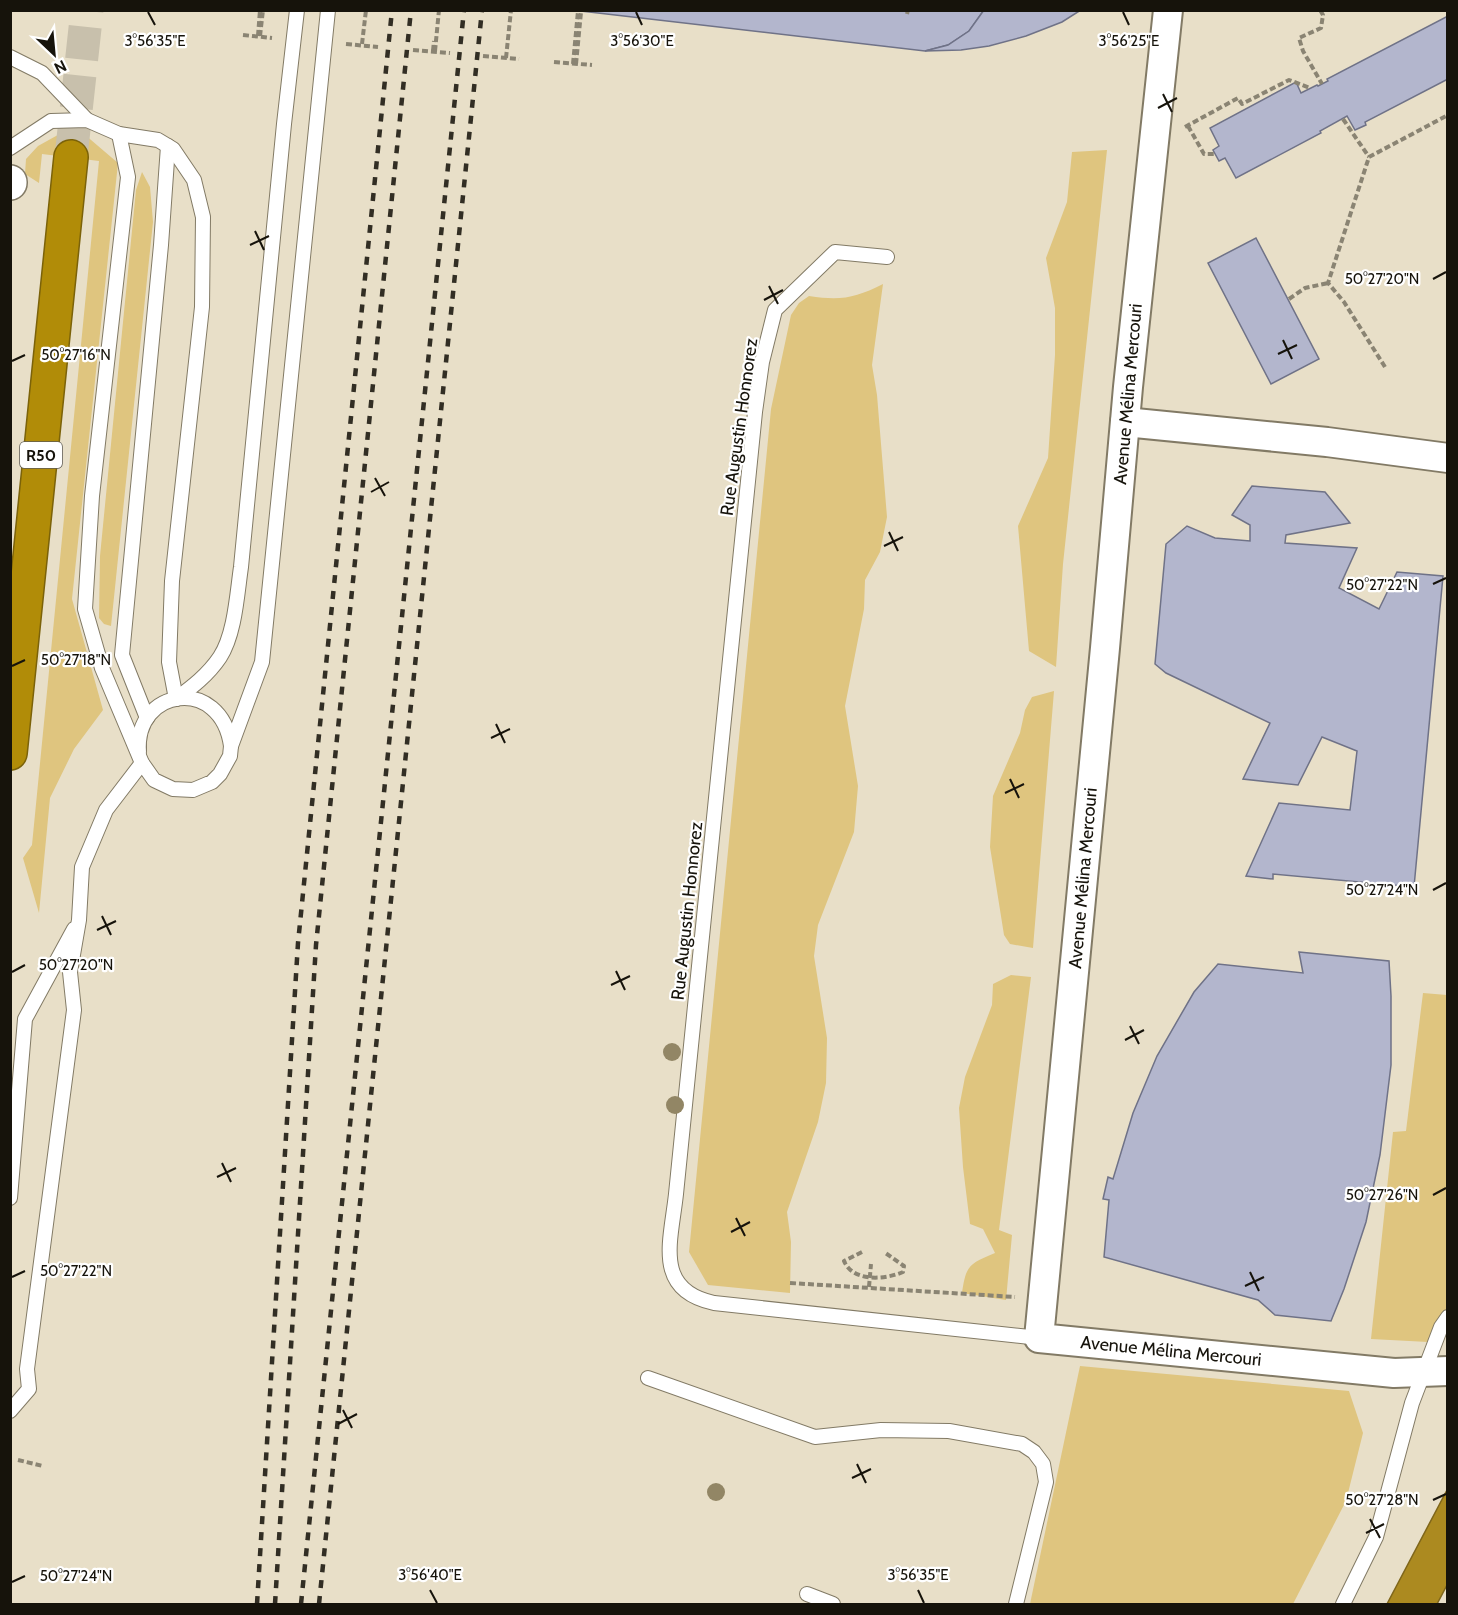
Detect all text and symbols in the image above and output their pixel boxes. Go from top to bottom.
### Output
north arrow [24,24,84,84]
text: 3°56'35"E [124,32,186,50]
text: 3°56'30"E [610,32,674,50]
text: 3°56'25"E [1099,32,1159,50]
text: N [51,56,70,78]
text: 50°27'20"N [1345,270,1419,288]
street label: Avenue Mélina Mercouri [1109,303,1147,485]
street label: Rue Augustin Honnorez [716,336,762,517]
text: 50°27'16"N [41,346,111,364]
road number: R50 [20,442,62,468]
text: 50°27'22"N [1346,576,1418,594]
text: 50°27'18"N [41,651,111,669]
street label: Avenue Mélina Mercouri [1064,787,1102,969]
street label: Rue Augustin Honnorez [667,820,707,1001]
text: 50°27'24"N [1346,881,1418,899]
text: 50°27'20"N [39,956,113,974]
text: 50°27'26"N [1346,1186,1418,1204]
text: 50°27'22"N [40,1262,112,1280]
street label: Avenue Mélina Mercouri [1080,1331,1263,1371]
text: 50°27'28"N [1345,1491,1419,1509]
text: 3°56'40"E [398,1566,462,1584]
text: 3°56'35"E [887,1566,949,1584]
text: 50°27'24"N [40,1567,112,1585]

